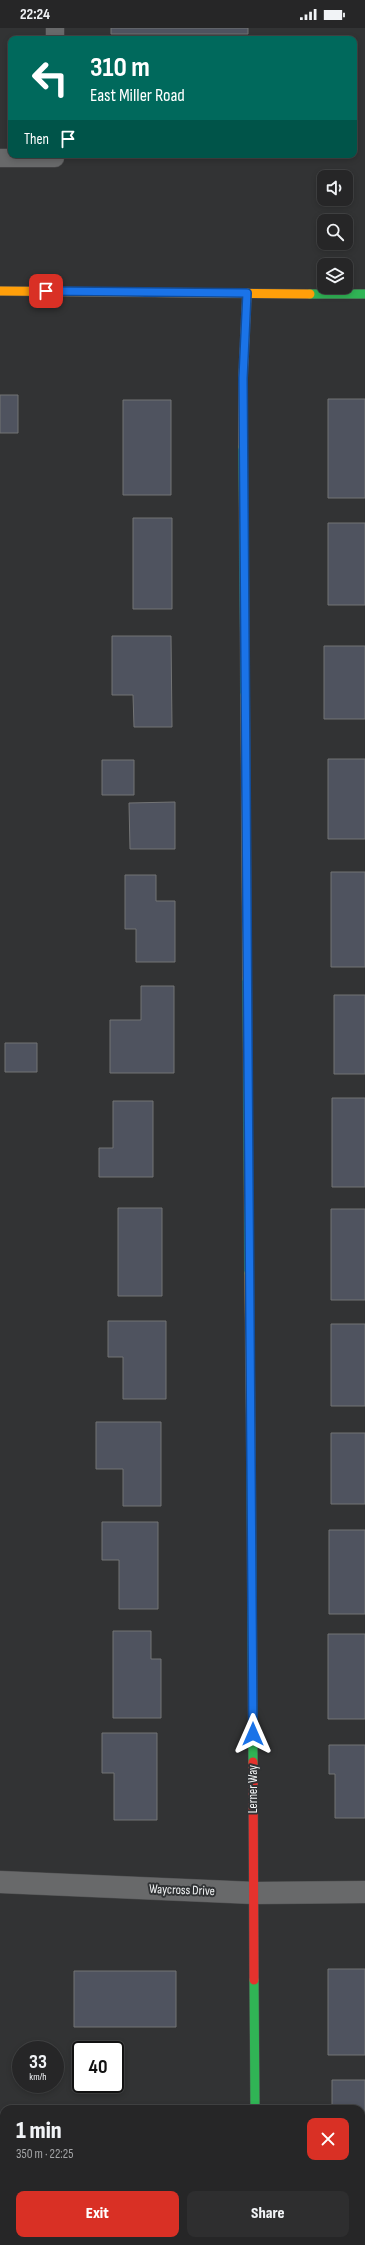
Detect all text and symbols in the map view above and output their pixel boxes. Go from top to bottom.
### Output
text: 22:24 [20,5,50,24]
text: 310 m [90,51,150,84]
icon: left [24,52,76,104]
text: East Miller Road [90,85,185,106]
icon: arrive [57,128,79,150]
text: Then [24,130,49,149]
map controls [317,170,353,294]
button: sound [317,170,353,206]
button: search [317,214,353,250]
button: layers [317,258,353,294]
pin [29,274,63,308]
icon: arrive [35,280,57,302]
position arrow [232,1713,274,1755]
street label: Lerner Way [245,1765,261,1813]
street label: Waycross Drive [149,1881,215,1899]
speed limit sign: 40 [72,2041,124,2093]
text: 33 [29,2050,47,2074]
text: km/h [29,2071,47,2083]
text: 1 min [16,2116,62,2145]
button: close [307,2118,349,2160]
text: 350 m · 22:25 [16,2146,73,2162]
button: Exit [16,2191,179,2237]
button: Share [187,2191,349,2237]

